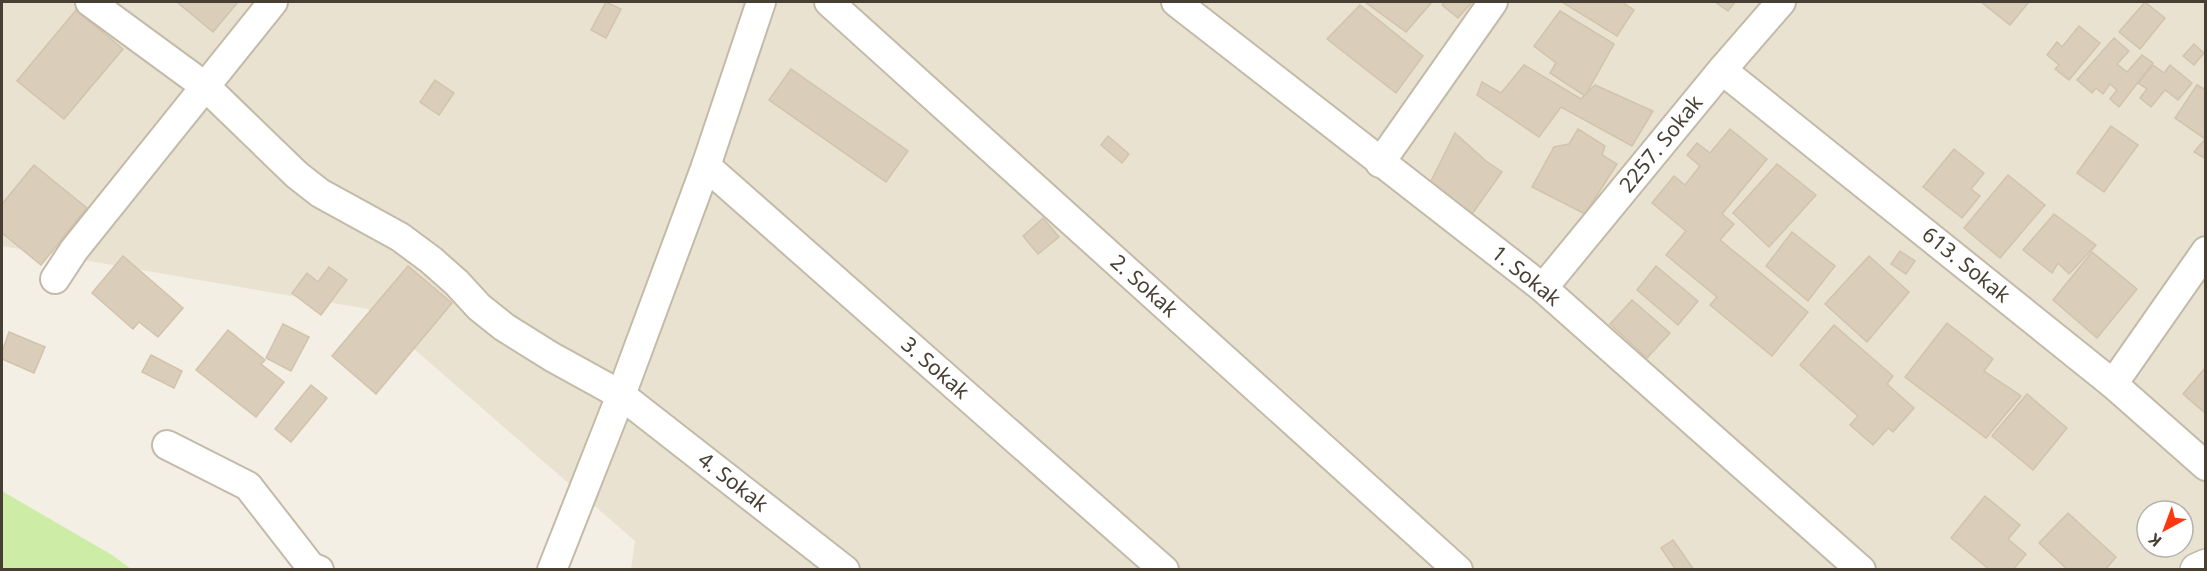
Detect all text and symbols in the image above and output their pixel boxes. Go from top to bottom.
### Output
street label: 2257. Sokak [1612,88,1709,198]
street label: 613. Sokak [1917,220,2017,309]
street label: 1. Sokak [1486,239,1568,312]
street label: 2. Sokak [1105,248,1185,323]
street label: 3. Sokak [896,330,976,405]
street label: 4. Sokak [693,445,775,518]
north arrow [2135,499,2195,559]
text: K [2144,528,2166,552]

